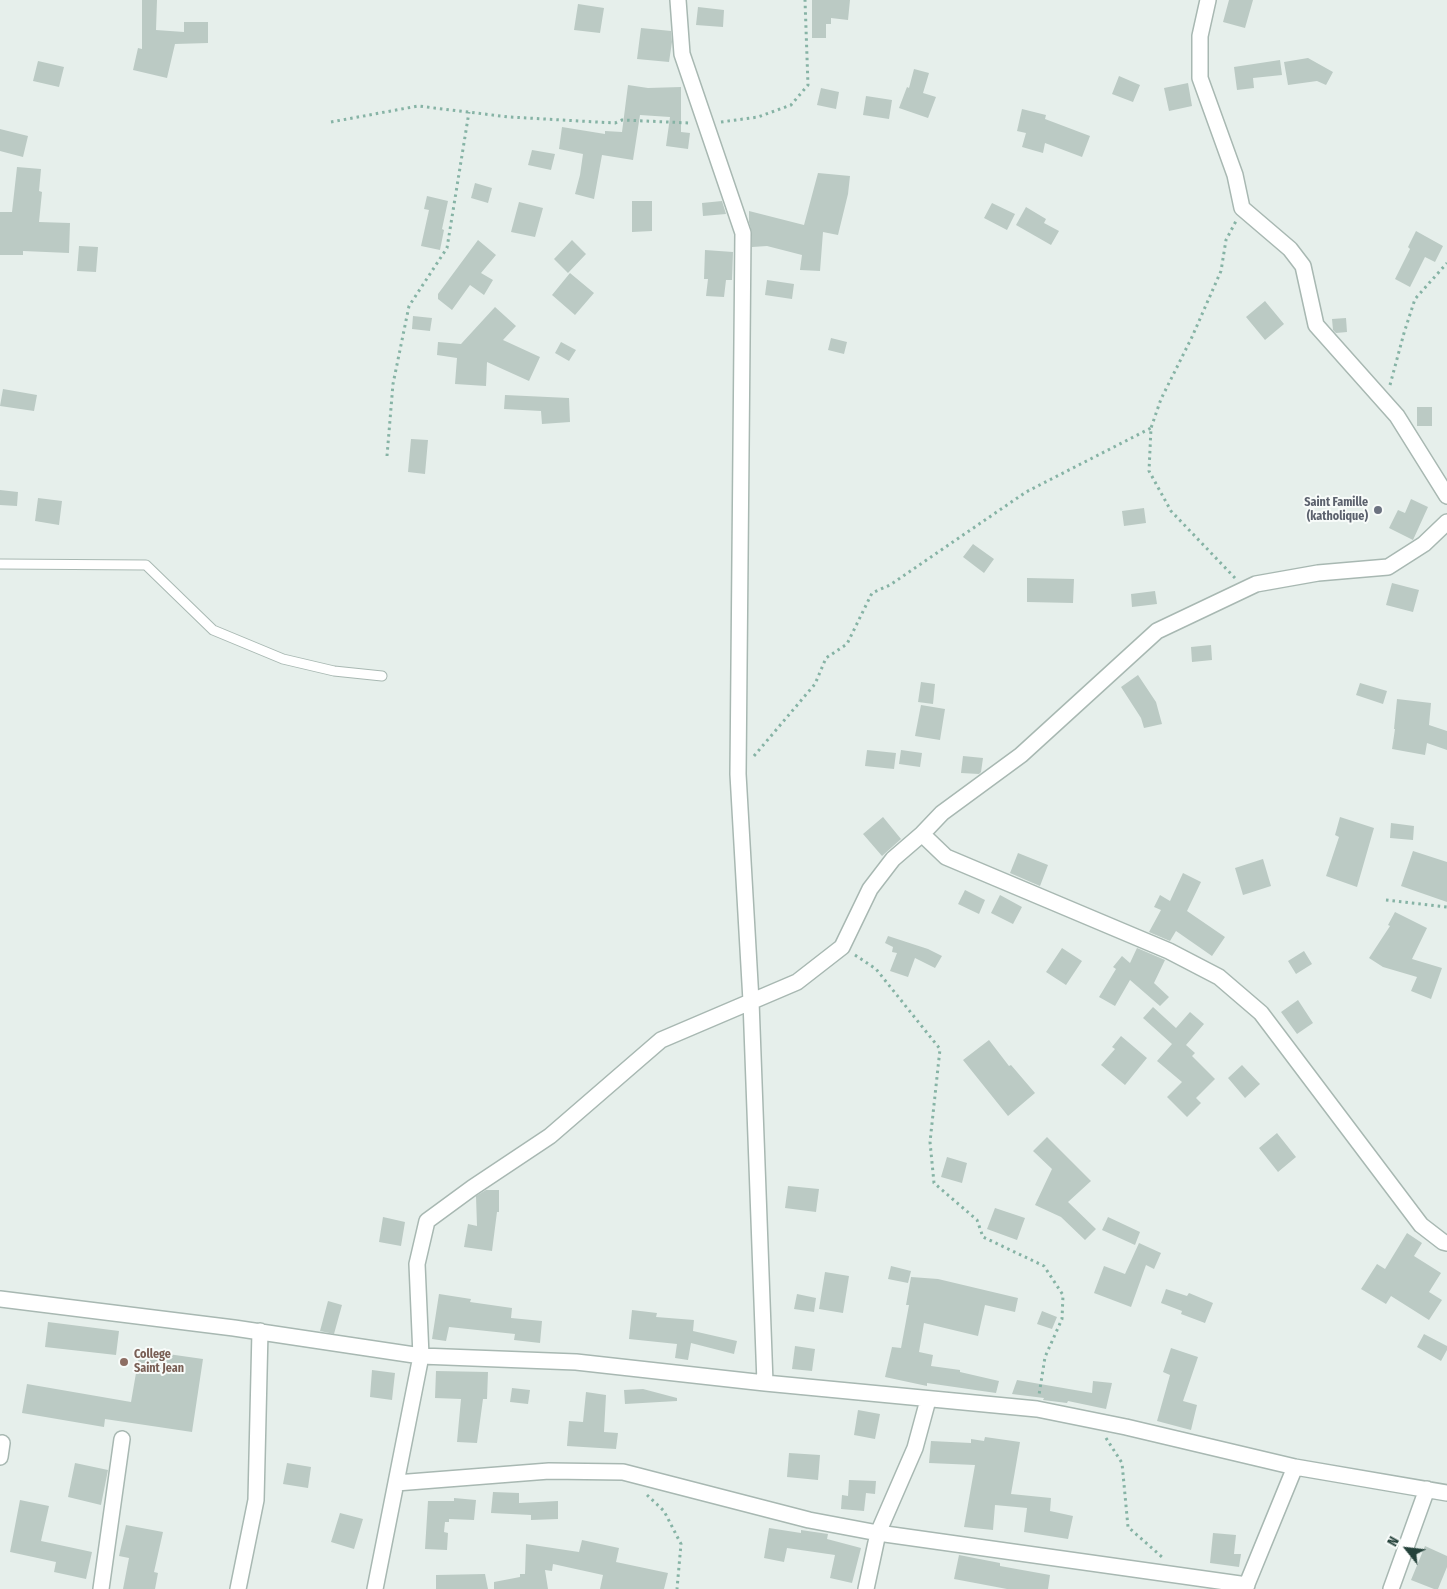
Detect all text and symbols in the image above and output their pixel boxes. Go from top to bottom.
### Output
place label: Saint Famille (katholique) [1304,496,1368,524]
marker: Saint Famille (katholique) [1372,504,1384,516]
place label: College Saint Jean [134,1348,184,1376]
marker: College Saint Jean [118,1356,130,1368]
north arrow [1382,1524,1432,1574]
text: N [1384,1534,1403,1549]

